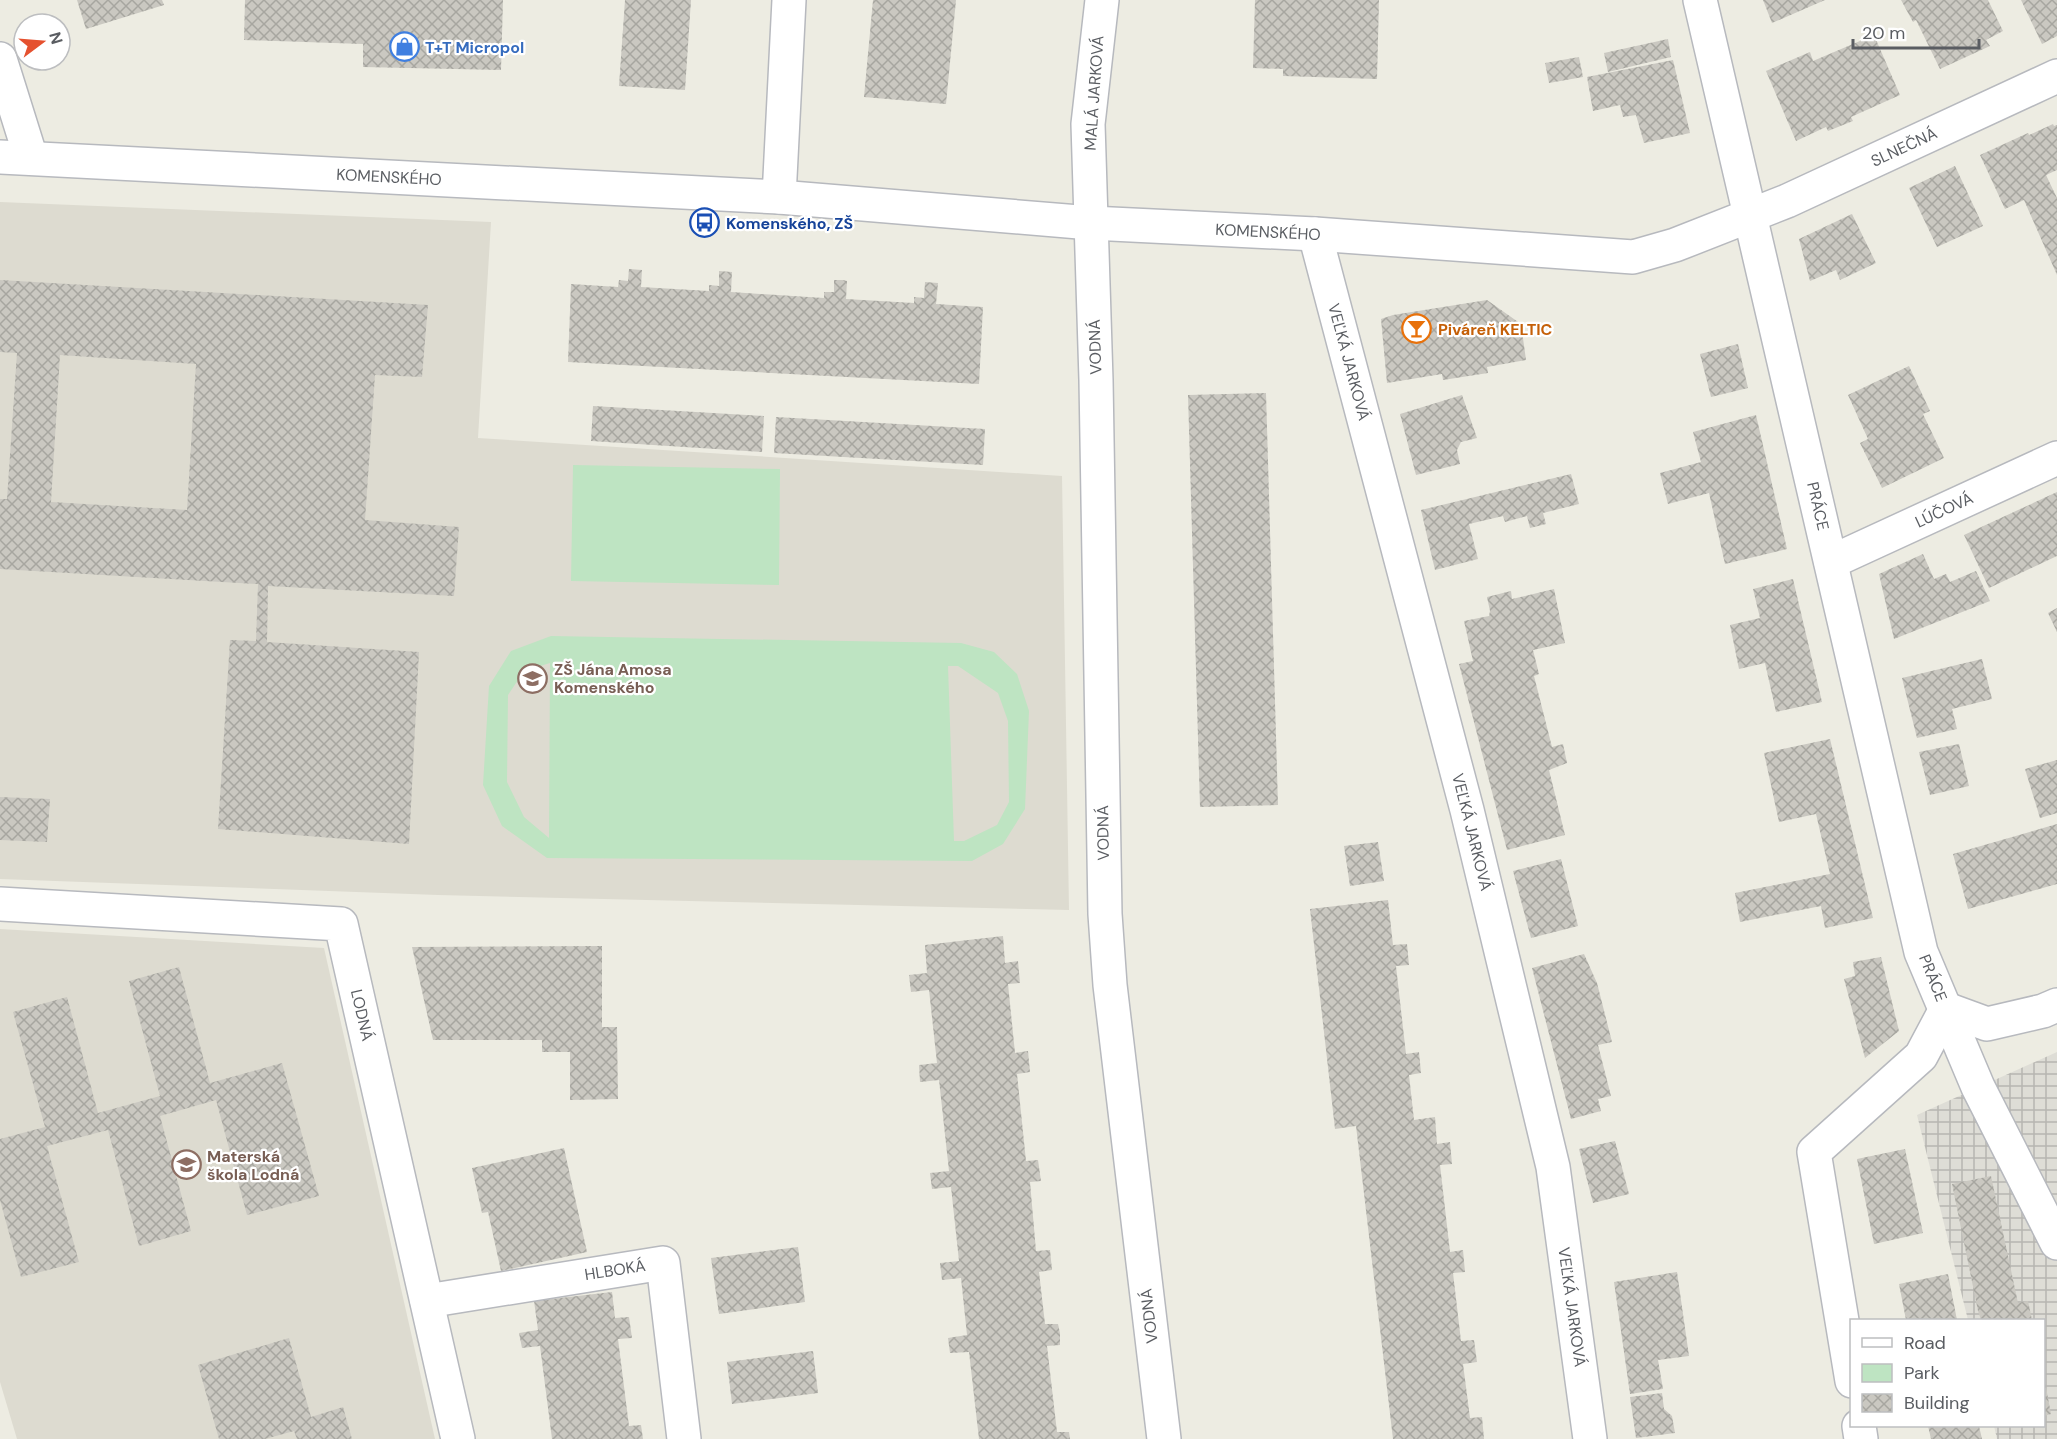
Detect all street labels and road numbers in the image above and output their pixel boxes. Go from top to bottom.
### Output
street label: MALÁ JARKOVÁ [1079,34,1109,151]
street label: SLNEČNÁ [1867,122,1941,172]
street label: KOMENSKÉHO [336,164,442,190]
street label: KOMENSKÉHO [1215,219,1321,245]
street label: VEĽKÁ JARKOVÁ [1323,301,1375,423]
street label: VODNÁ [1084,319,1106,375]
street label: PRÁCE [1802,480,1834,532]
street label: LÚČOVÁ [1912,487,1977,533]
street label: VEĽKÁ JARKOVÁ [1447,771,1497,893]
street label: VODNÁ [1092,805,1114,861]
street label: PRÁCE [1914,951,1952,1005]
street label: LODNÁ [346,987,378,1043]
street label: VEĽKÁ JARKOVÁ [1553,1246,1591,1368]
street label: HLBOKÁ [583,1255,647,1285]
street label: VODNÁ [1135,1287,1163,1345]

